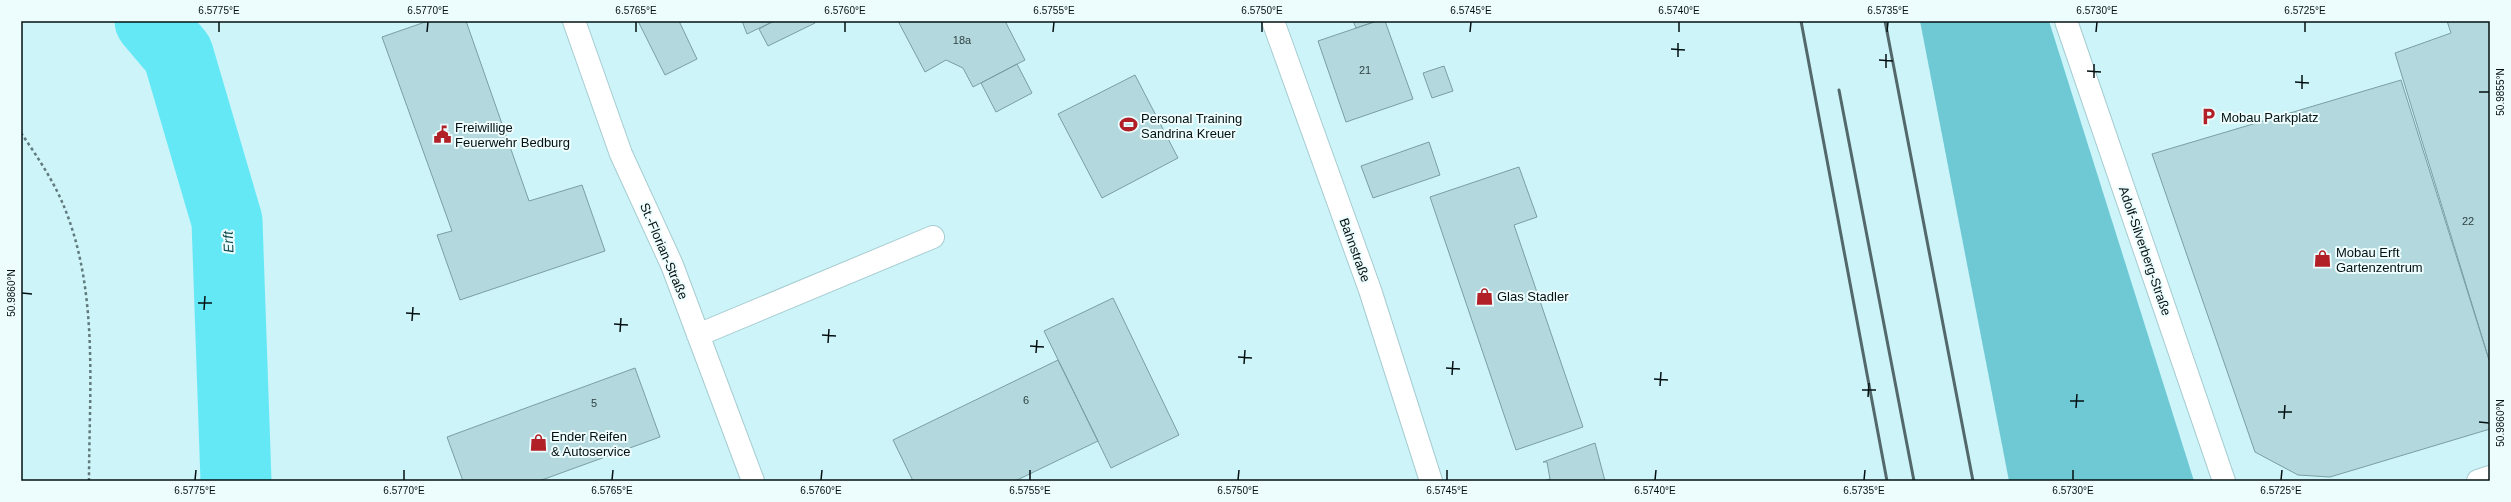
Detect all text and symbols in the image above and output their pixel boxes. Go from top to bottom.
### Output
text: 6.5775°E [198,5,240,16]
text: 6.5770°E [407,5,449,16]
text: 6.5765°E [615,5,657,16]
text: 6.5760°E [824,5,866,16]
text: 6.5755°E [1033,5,1075,16]
text: 6.5750°E [1241,5,1283,16]
text: 6.5745°E [1450,5,1492,16]
text: 6.5740°E [1658,5,1700,16]
text: 6.5735°E [1867,5,1909,16]
text: 6.5730°E [2076,5,2118,16]
text: 6.5725°E [2284,5,2326,16]
house number: 18a [953,34,972,46]
house number: 21 [1359,64,1371,76]
text: 50.9855°N [2495,68,2506,116]
parking icon: Mobau Parkplatz [2198,107,2218,127]
place label: Mobau Parkplatz [2221,110,2319,125]
place label: Personal Training Sandrina Kreuer [1141,111,1242,141]
sports icon: Personal Training Sandrina Kreuer [1118,115,1138,135]
place label: Freiwillige Feuerwehr Bedburg [455,120,570,150]
public building icon: Freiwillige Feuerwehr Bedburg [432,124,452,144]
street label: Adolf-Silverberg-Straße [2116,184,2174,318]
street label: St.-Florian-Straße [637,201,691,301]
house number: 22 [2462,215,2474,227]
street label: Bahnstraße [1336,216,1374,284]
water label: Erft [220,230,236,253]
place label: Mobau Erft Gartenzentrum [2336,245,2423,275]
shop icon: Mobau Erft Gartenzentrum [2313,249,2333,269]
text: 50.9860°N [6,269,17,317]
shop icon: Glas Stadler [1474,286,1494,306]
place label: Glas Stadler [1497,289,1569,304]
house number: 6 [1023,394,1029,406]
house number: 5 [591,397,597,409]
text: 50.9860°N [2495,399,2506,447]
place label: Ender Reifen & Autoservice [551,429,631,459]
shop icon: Ender Reifen & Autoservice [528,433,548,453]
text: 6.5775°E [174,485,216,496]
text: 6.5770°E [383,485,425,496]
text: 6.5765°E [591,485,633,496]
text: 6.5760°E [800,485,842,496]
text: 6.5755°E [1009,485,1051,496]
text: 6.5750°E [1217,485,1259,496]
text: 6.5745°E [1426,485,1468,496]
text: 6.5740°E [1634,485,1676,496]
text: 6.5735°E [1843,485,1885,496]
text: 6.5730°E [2052,485,2094,496]
text: 6.5725°E [2260,485,2302,496]

